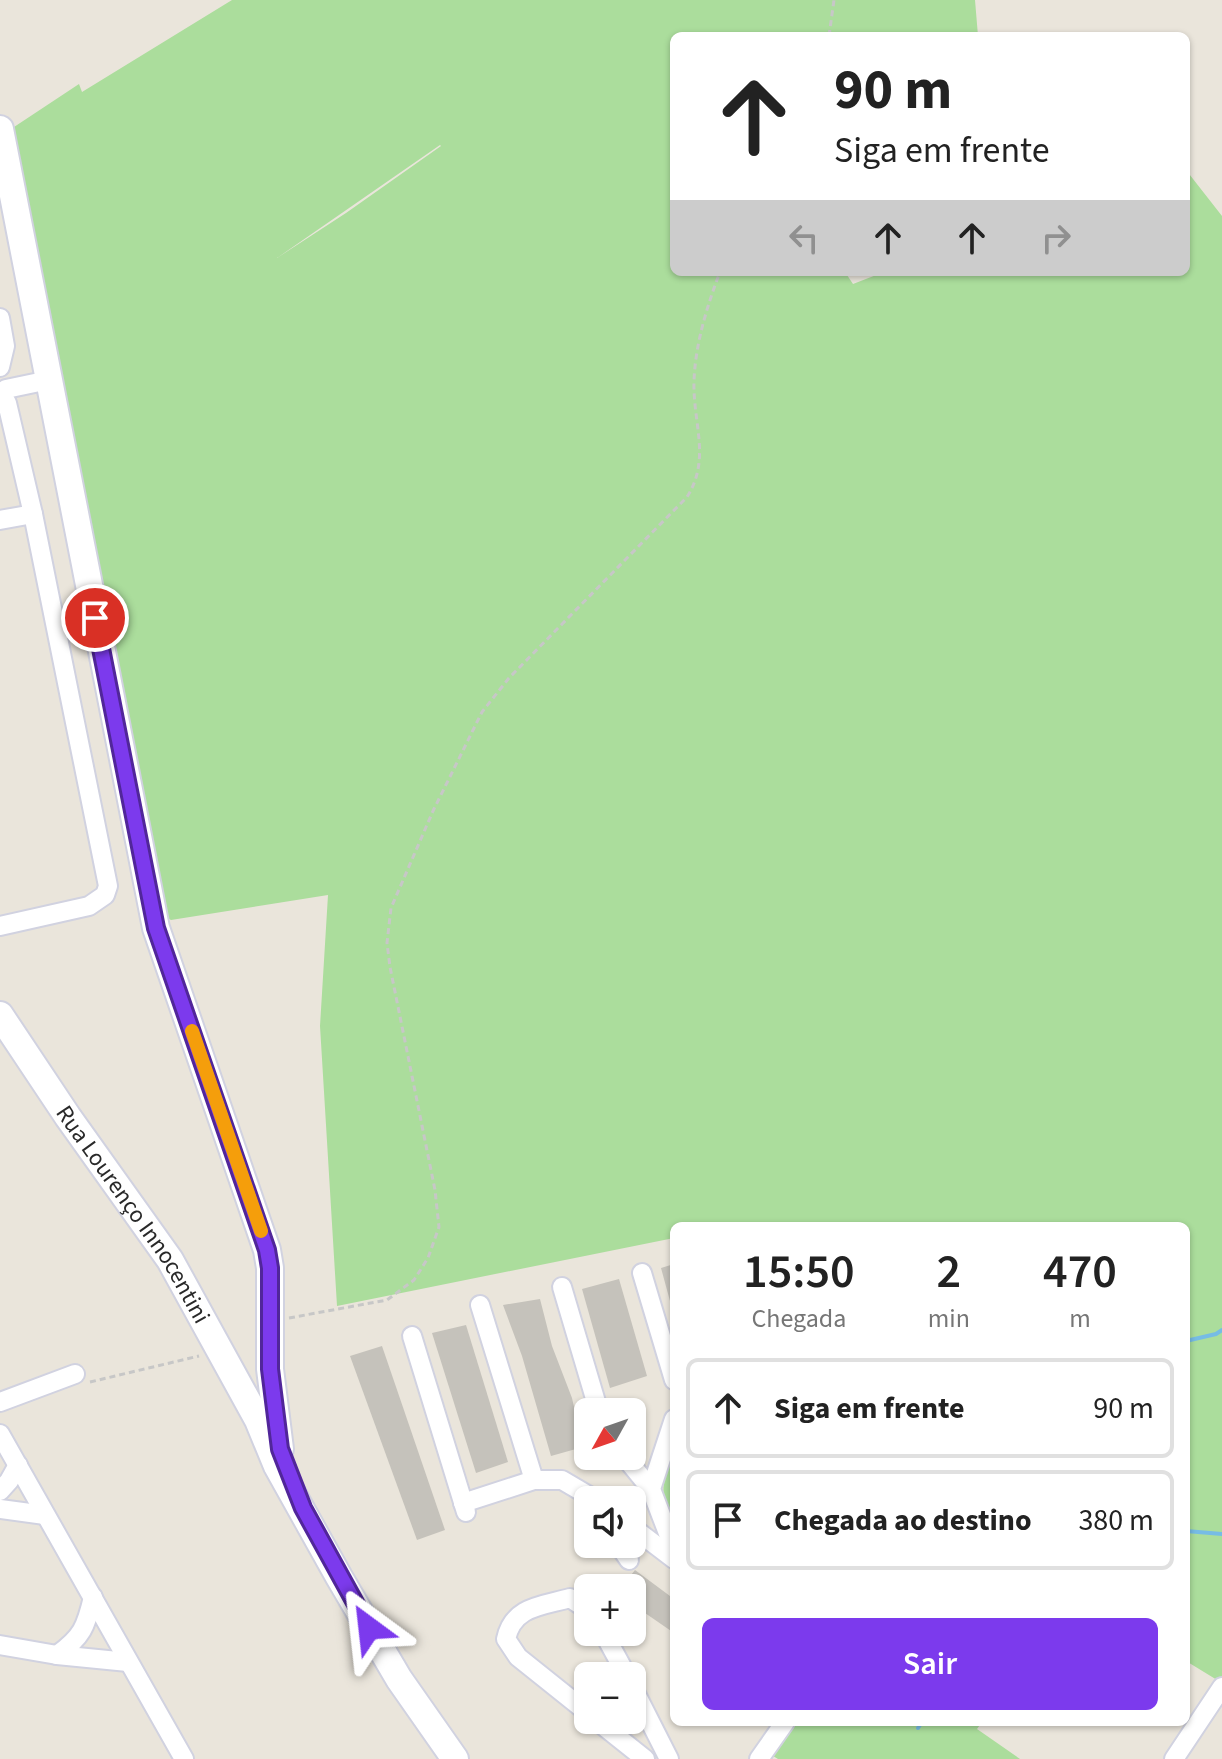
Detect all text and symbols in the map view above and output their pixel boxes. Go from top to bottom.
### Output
text: 90 m [834,51,952,130]
icon: ahead [702,64,806,168]
text: Siga em frente [834,125,1050,176]
icon: left [782,216,826,260]
icon: ahead [866,216,910,260]
icon: ahead [950,216,994,260]
icon: right [1034,216,1078,260]
pin [61,584,129,652]
icon: arrive [73,596,117,640]
street label: Rua Lourenço Innocentini [47,1098,219,1330]
text: 15:50 [743,1238,855,1306]
text: 2 [937,1238,961,1306]
text: 470 [1043,1238,1117,1306]
text: Chegada [751,1300,846,1337]
text: min [928,1300,970,1337]
text: m [1069,1300,1091,1337]
icon: ahead [706,1386,750,1430]
text: Siga em frente [774,1387,965,1430]
text: 90 m [1093,1387,1154,1430]
north arrow [574,1398,646,1470]
map controls [574,1398,646,1734]
button: sound [574,1486,646,1558]
icon: arrive [706,1498,750,1542]
text: Chegada ao destino [774,1499,1032,1542]
text: 380 m [1078,1499,1154,1542]
button: + [574,1574,646,1646]
position arrow [327,1586,411,1670]
button: Sair [702,1618,1158,1710]
button: − [574,1662,646,1734]

